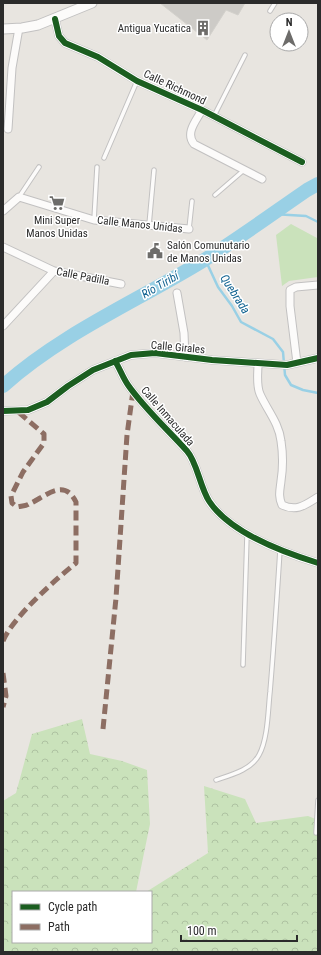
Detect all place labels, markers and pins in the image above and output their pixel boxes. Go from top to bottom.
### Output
building icon: Antigua Yucatica [194,19,212,37]
place label: Antigua Yucatica [118,22,191,35]
supermarket icon: Mini Super Manos Unidas [48,194,66,212]
place label: Mini Super Manos Unidas [26,214,88,240]
place label: Salón Comunutario de Manos Unidas [167,239,250,265]
public building icon: Salón Comunutario de Manos Unidas [146,242,164,260]

